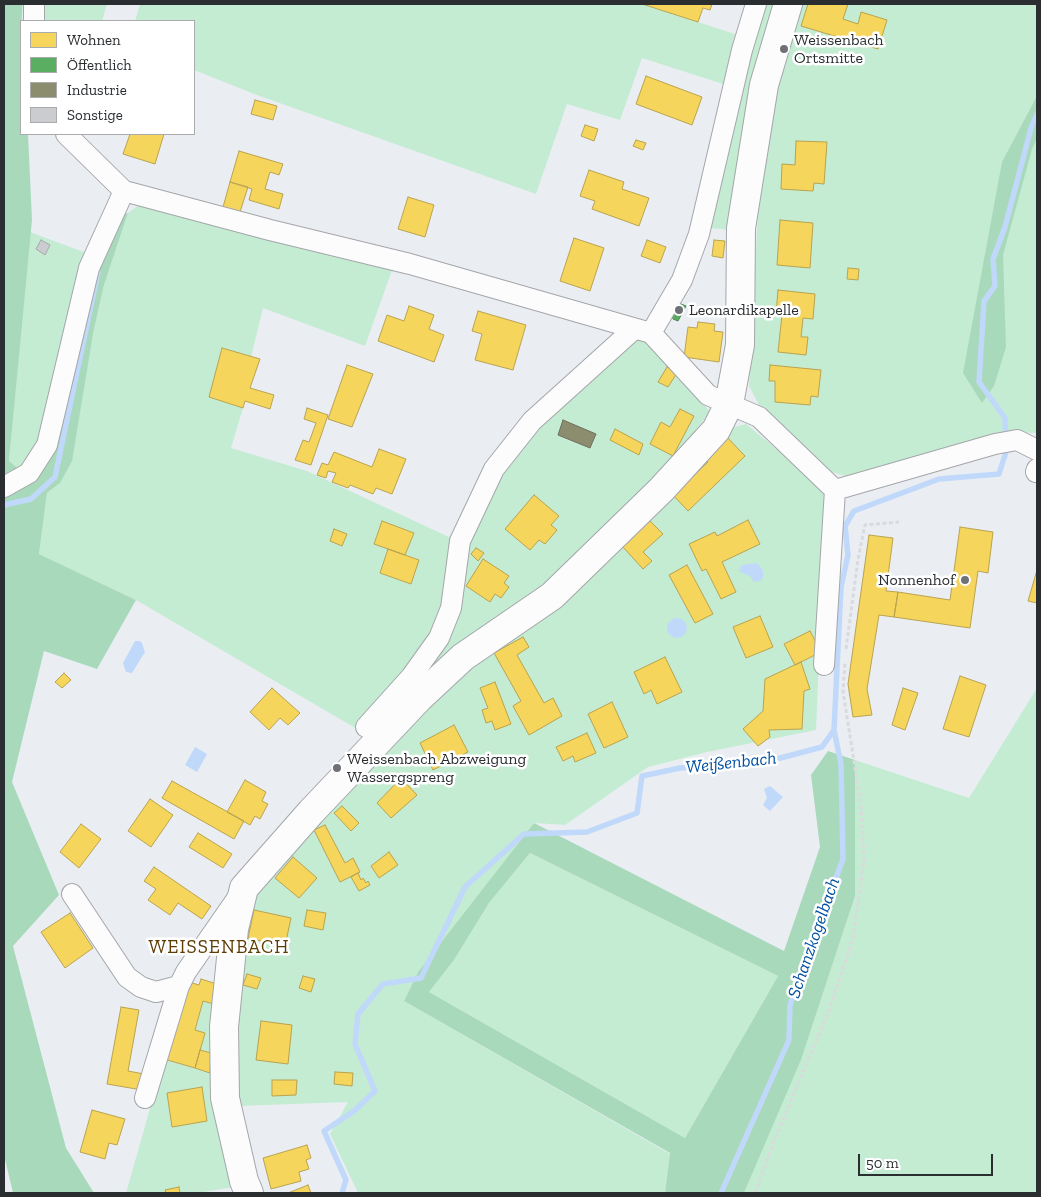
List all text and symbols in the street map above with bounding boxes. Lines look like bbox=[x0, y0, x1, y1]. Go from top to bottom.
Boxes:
legend bbox=[20, 20, 195, 135]
place label: Weissenbach Ortsmitte bbox=[794, 30, 884, 68]
text: Wohnen bbox=[67, 31, 121, 49]
marker: Weissenbach Ortsmitte bbox=[778, 43, 790, 55]
text: Öffentlich bbox=[67, 56, 132, 74]
text: Industrie bbox=[67, 81, 127, 99]
text: Sonstige bbox=[67, 106, 123, 124]
place label: Leonardikapelle bbox=[689, 300, 799, 320]
marker: Leonardikapelle bbox=[673, 304, 685, 316]
place label: Nonnenhof bbox=[878, 570, 955, 590]
marker: Nonnenhof bbox=[959, 574, 971, 586]
water label: Weißenbach bbox=[685, 747, 777, 779]
place label: Weissenbach Abzweigung Wassergspreng bbox=[347, 749, 526, 787]
marker: Weissenbach Abzweigung Wassergspreng bbox=[331, 762, 343, 774]
water label: Schanzkogelbach bbox=[783, 875, 845, 1001]
district label: WEISSENBACH bbox=[147, 937, 291, 959]
scale bar bbox=[861, 1144, 996, 1176]
text: 50 m bbox=[866, 1154, 899, 1172]

